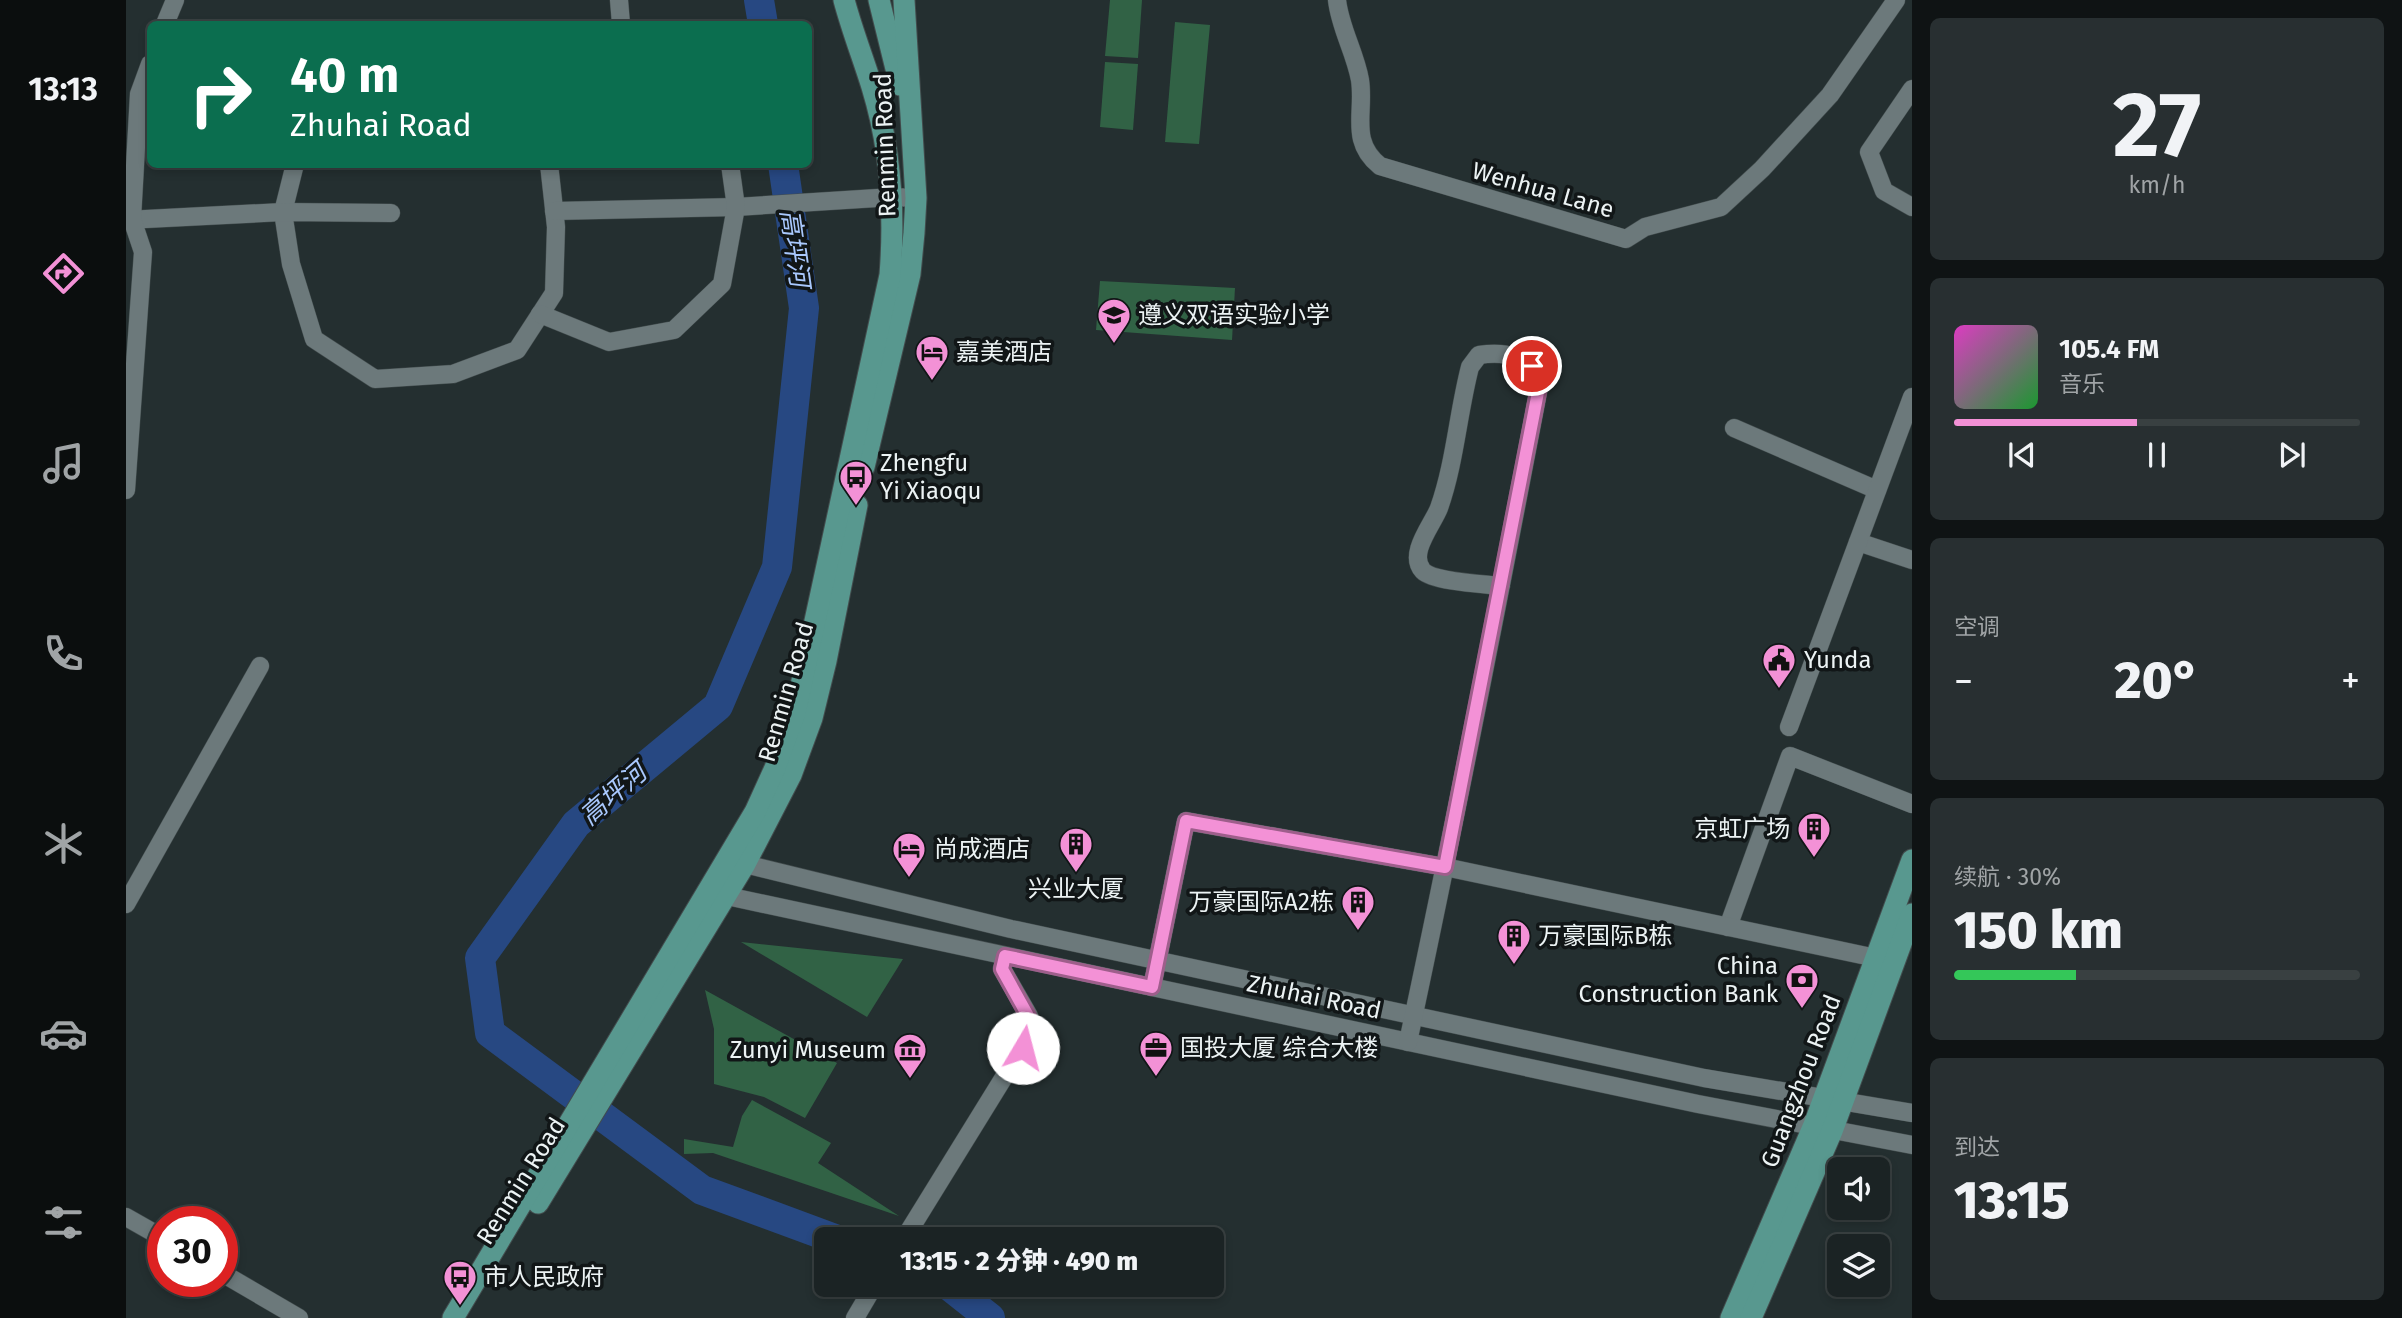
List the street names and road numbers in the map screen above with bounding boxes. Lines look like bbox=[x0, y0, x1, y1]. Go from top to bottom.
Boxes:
street label: Renmin Road bbox=[868, 72, 902, 218]
street label: Wenhua Lane bbox=[1469, 156, 1617, 224]
street label: Renmin Road bbox=[753, 619, 819, 765]
street label: Zhuhai Road bbox=[1244, 969, 1384, 1025]
street label: Guangzhou Road bbox=[1755, 991, 1847, 1171]
street label: Renmin Road bbox=[471, 1112, 571, 1250]

